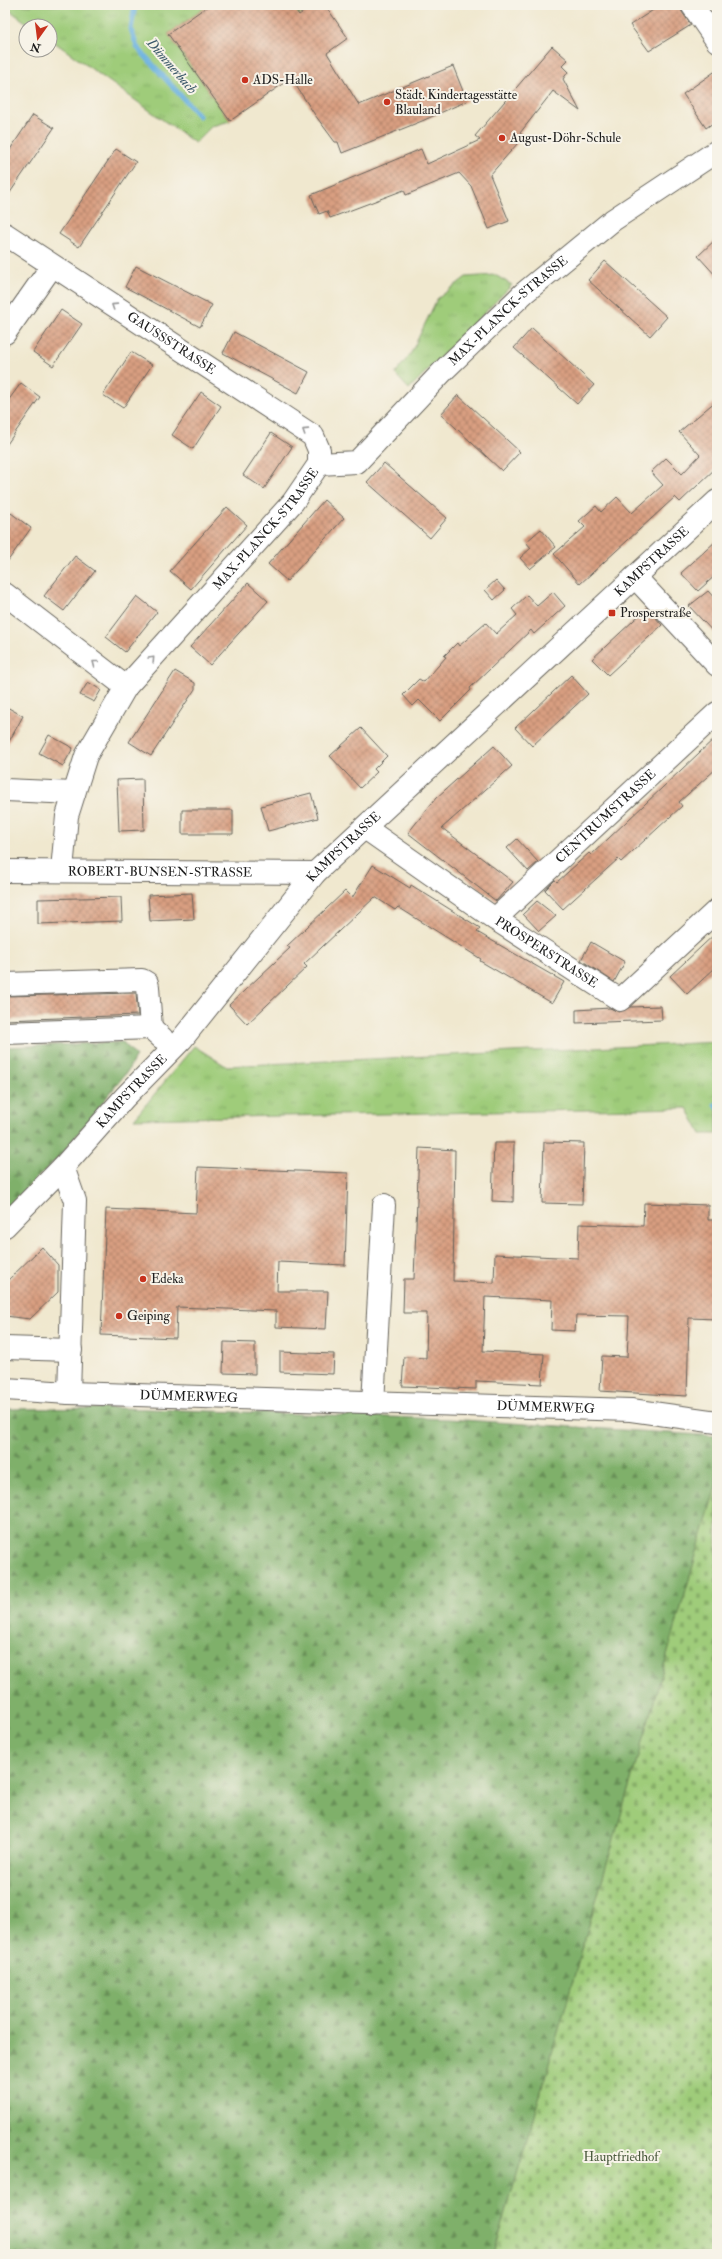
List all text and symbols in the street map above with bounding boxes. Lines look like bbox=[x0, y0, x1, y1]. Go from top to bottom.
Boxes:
north arrow bbox=[18, 18, 58, 58]
water label: Dümmerbach bbox=[143, 34, 201, 97]
text: N bbox=[28, 39, 43, 55]
place label: ADS-Halle bbox=[252, 72, 313, 88]
marker: ADS-Halle bbox=[240, 75, 250, 85]
place label: Städt. Kindertagesstätte Blauland bbox=[395, 87, 518, 118]
marker: Städt. Kindertagesstätte Blauland bbox=[382, 97, 392, 107]
place label: August-Döhr-Schule bbox=[509, 130, 621, 146]
marker: August-Döhr-Schule bbox=[497, 133, 507, 143]
street label: MAX-PLANCK-STRASSE bbox=[445, 252, 571, 369]
one-way arrow bbox=[111, 304, 118, 311]
street label: GAUSSSTRASSE bbox=[124, 308, 219, 378]
one-way arrow bbox=[302, 428, 309, 436]
street label: MAX-PLANCK-STRASSE bbox=[209, 465, 322, 594]
street label: KAMPSTRASSE bbox=[611, 523, 692, 600]
place label: Prosperstraße bbox=[620, 605, 692, 622]
marker: Prosperstraße bbox=[607, 608, 617, 618]
one-way arrow bbox=[147, 656, 155, 664]
one-way arrow bbox=[92, 661, 99, 668]
street label: CENTRUMSTRASSE bbox=[552, 766, 659, 867]
street label: KAMPSTRASSE bbox=[303, 808, 384, 885]
street label: ROBERT-BUNSEN-STRASSE bbox=[68, 863, 252, 881]
street label: PROSPERSTRASSE bbox=[492, 913, 601, 991]
street label: KAMPSTRASSE bbox=[93, 1051, 170, 1132]
place label: Edeka bbox=[151, 1271, 184, 1287]
marker: Edeka bbox=[138, 1274, 148, 1284]
place label: Geiping bbox=[127, 1308, 170, 1325]
marker: Geiping bbox=[114, 1311, 124, 1321]
street label: DÜMMERWEG bbox=[140, 1387, 238, 1406]
street label: DÜMMERWEG bbox=[496, 1398, 595, 1417]
park label: Hauptfriedhof bbox=[583, 2149, 660, 2166]

